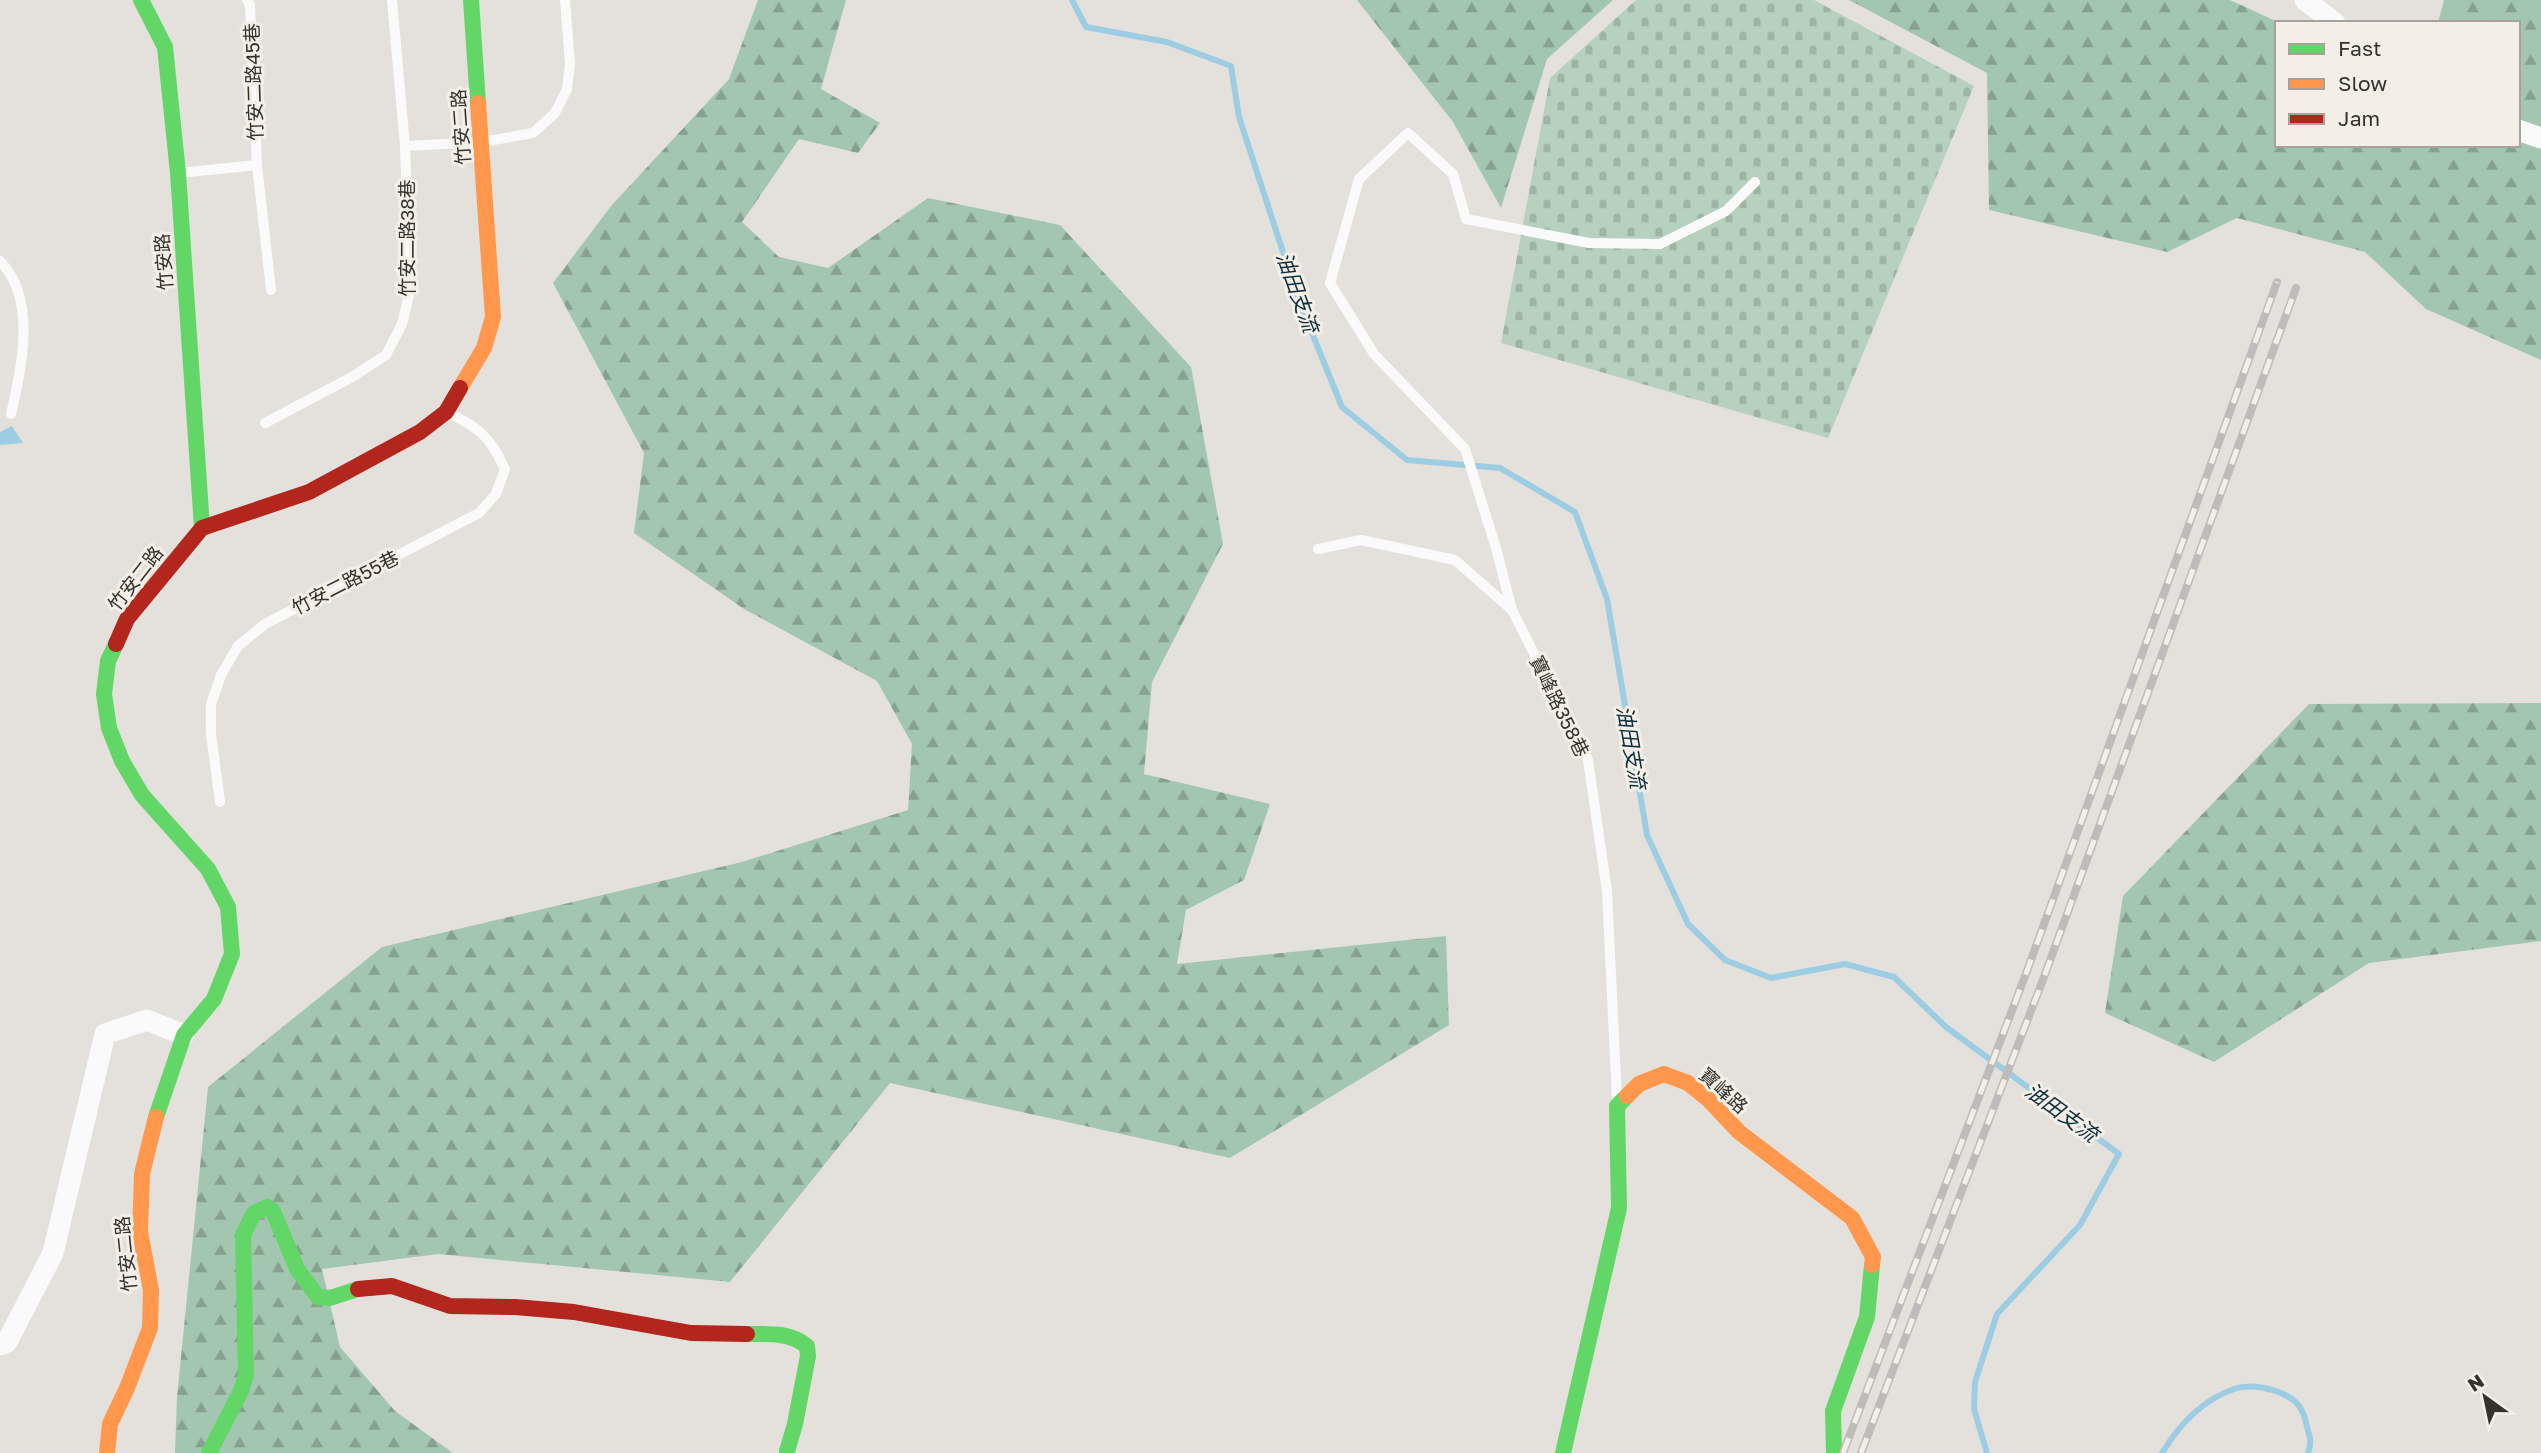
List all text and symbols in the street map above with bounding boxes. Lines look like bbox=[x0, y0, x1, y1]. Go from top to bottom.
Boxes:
legend bbox=[2275, 21, 2520, 147]
street label: 竹安二路45巷 bbox=[239, 23, 267, 141]
text: Fast bbox=[2338, 35, 2381, 61]
text: Slow bbox=[2338, 70, 2387, 96]
street label: 竹安二路 bbox=[446, 88, 474, 166]
text: Jam bbox=[2338, 105, 2380, 131]
street label: 竹安二路38巷 bbox=[395, 179, 418, 297]
street label: 竹安路 bbox=[150, 233, 176, 291]
water label: 油田支流 bbox=[1271, 248, 1326, 339]
street label: 竹安二路 bbox=[103, 541, 167, 615]
street label: 竹安二路55巷 bbox=[288, 545, 402, 619]
street label: 寶峰路358巷 bbox=[1526, 652, 1594, 760]
water label: 油田支流 bbox=[1612, 703, 1653, 794]
street label: 寶峰路 bbox=[1695, 1062, 1753, 1118]
water label: 油田支流 bbox=[2020, 1077, 2106, 1149]
street label: 竹安二路 bbox=[110, 1215, 140, 1293]
north arrow bbox=[2450, 1362, 2520, 1432]
text: N bbox=[2463, 1369, 2488, 1396]

